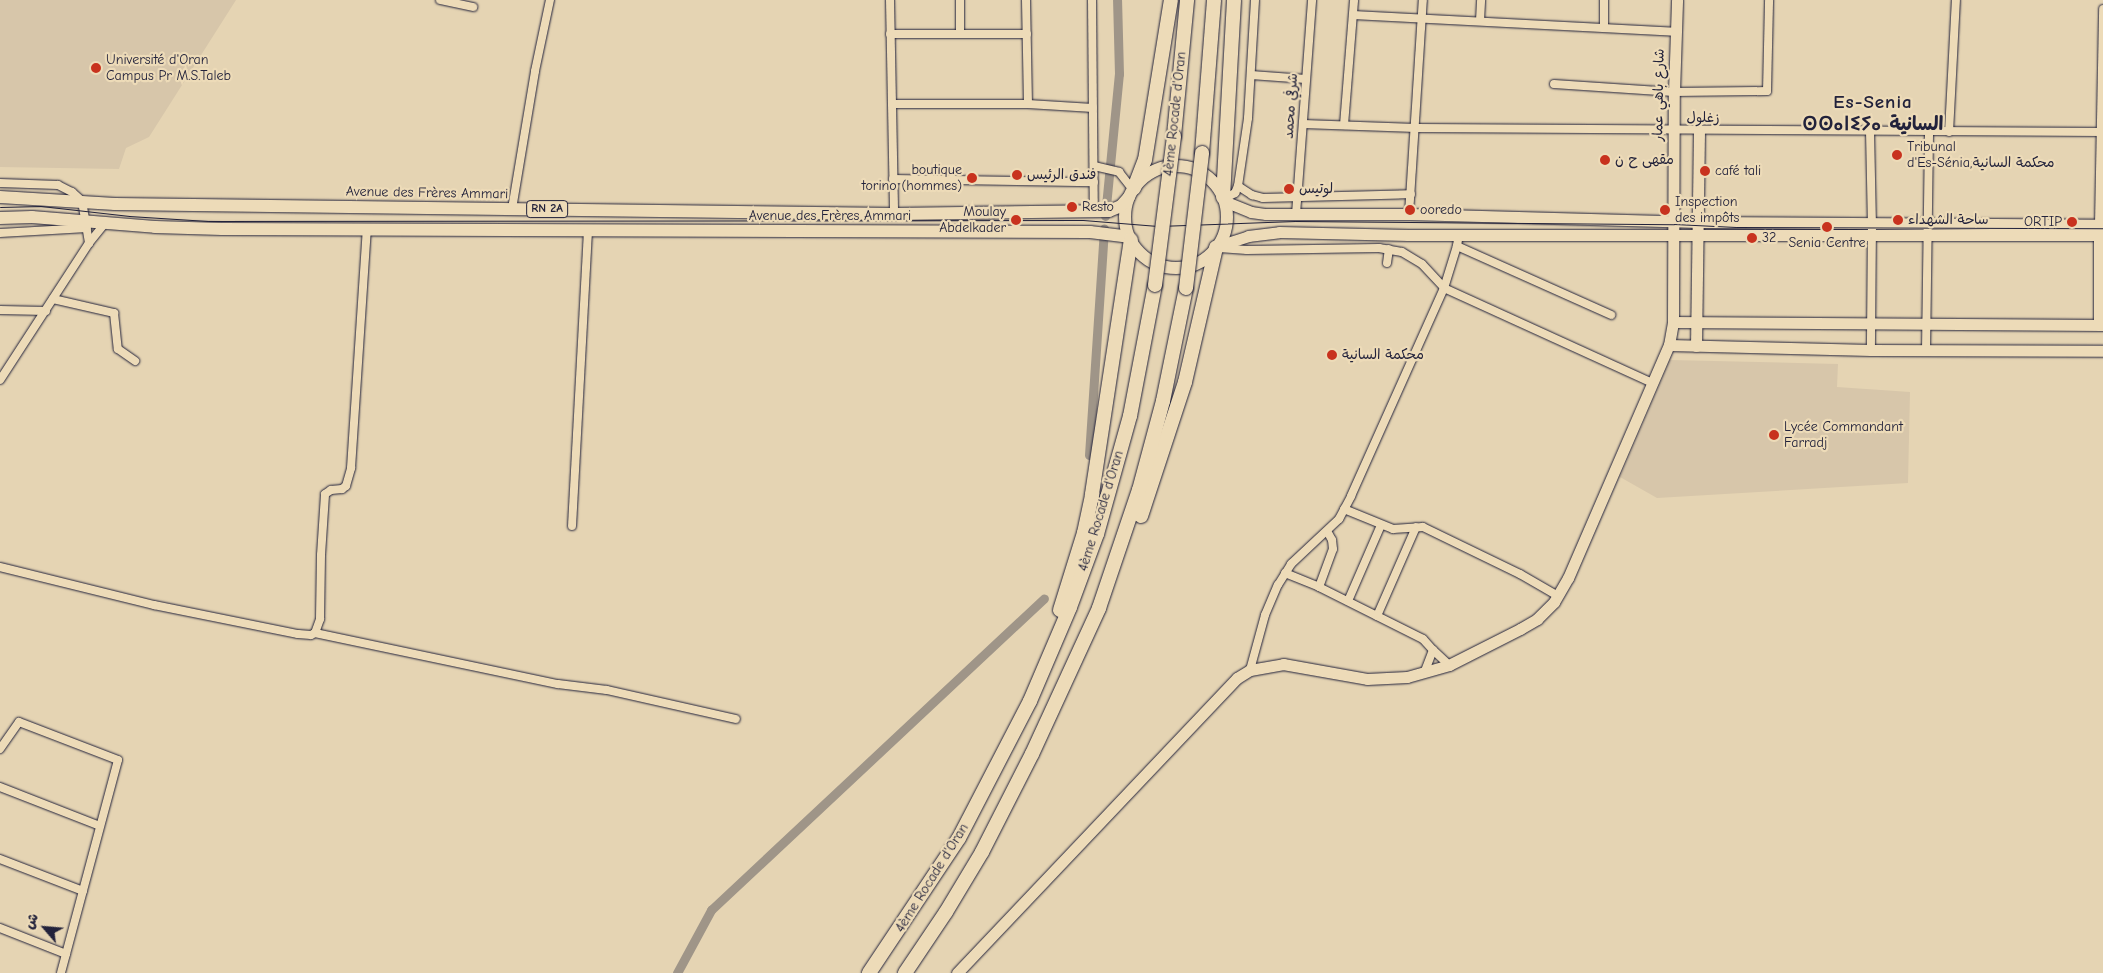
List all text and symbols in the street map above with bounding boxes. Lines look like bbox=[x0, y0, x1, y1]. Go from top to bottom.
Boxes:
street label: شارع باهي عمار bbox=[1650, 48, 1668, 142]
street label: 4ème Rocade d'Oran bbox=[1160, 51, 1190, 177]
place label: Université d'Oran Campus Pr M.S.Taleb bbox=[106, 52, 231, 84]
marker: Université d'Oran Campus Pr M.S.Taleb bbox=[90, 62, 102, 74]
street label: شرفي محمد bbox=[1280, 73, 1302, 139]
district label: Es-Senia ⵙⵙⴰⵏⵉⵢⴰ السانية bbox=[1807, 92, 1939, 136]
street label: زغلول bbox=[1687, 110, 1719, 126]
place label: Tribunal d'Es-Sénia;محكمة السانية bbox=[1907, 139, 2055, 172]
marker: Tribunal d'Es-Sénia;محكمة السانية bbox=[1891, 149, 1903, 161]
place label: مقهى ح ن bbox=[1615, 152, 1674, 168]
marker: مقهى ح ن bbox=[1599, 154, 1611, 166]
place label: boutique torino (hommes) bbox=[862, 162, 962, 194]
place label: café tali bbox=[1715, 163, 1761, 179]
marker: café tali bbox=[1699, 165, 1711, 177]
place label: فندق الرئيس bbox=[1027, 167, 1096, 183]
marker: فندق الرئيس bbox=[1011, 169, 1023, 181]
marker: boutique torino (hommes) bbox=[966, 172, 978, 184]
place label: لوتيس bbox=[1299, 181, 1333, 197]
street label: Avenue des Frères Ammari bbox=[346, 183, 508, 203]
marker: لوتيس bbox=[1283, 183, 1295, 195]
place label: Inspection des impôts bbox=[1675, 194, 1739, 226]
place label: Resto bbox=[1082, 199, 1114, 215]
road number: RN 2A bbox=[526, 200, 568, 218]
marker: Resto bbox=[1066, 201, 1078, 213]
place label: ooredo bbox=[1420, 202, 1462, 218]
place label: Moulay Abdelkader bbox=[939, 204, 1006, 236]
marker: ooredo bbox=[1404, 204, 1416, 216]
marker: Inspection des impôts bbox=[1659, 204, 1671, 216]
street label: Avenue des Frères Ammari bbox=[749, 208, 911, 224]
place label: ساحة الشهداء bbox=[1908, 212, 1989, 228]
marker: Moulay Abdelkader bbox=[1010, 214, 1022, 226]
marker: ساحة الشهداء bbox=[1892, 214, 1904, 226]
place label: ORTIP bbox=[2024, 214, 2062, 230]
marker: ORTIP bbox=[2066, 216, 2078, 228]
marker: Senia Centre bbox=[1821, 221, 1833, 233]
place label: 32 bbox=[1762, 230, 1776, 246]
marker: 32 bbox=[1746, 232, 1758, 244]
place label: Senia Centre bbox=[1788, 235, 1866, 251]
place label: محكمة السانية bbox=[1342, 347, 1424, 363]
marker: محكمة السانية bbox=[1326, 349, 1338, 361]
place label: Lycée Commandant Farradj bbox=[1784, 419, 1903, 452]
marker: Lycée Commandant Farradj bbox=[1768, 429, 1780, 441]
street label: 4ème Rocade d'Oran bbox=[1075, 449, 1127, 573]
street label: 4ème Rocade d'Oran bbox=[892, 820, 972, 936]
north arrow bbox=[20, 903, 70, 953]
text: ش bbox=[20, 910, 42, 932]

